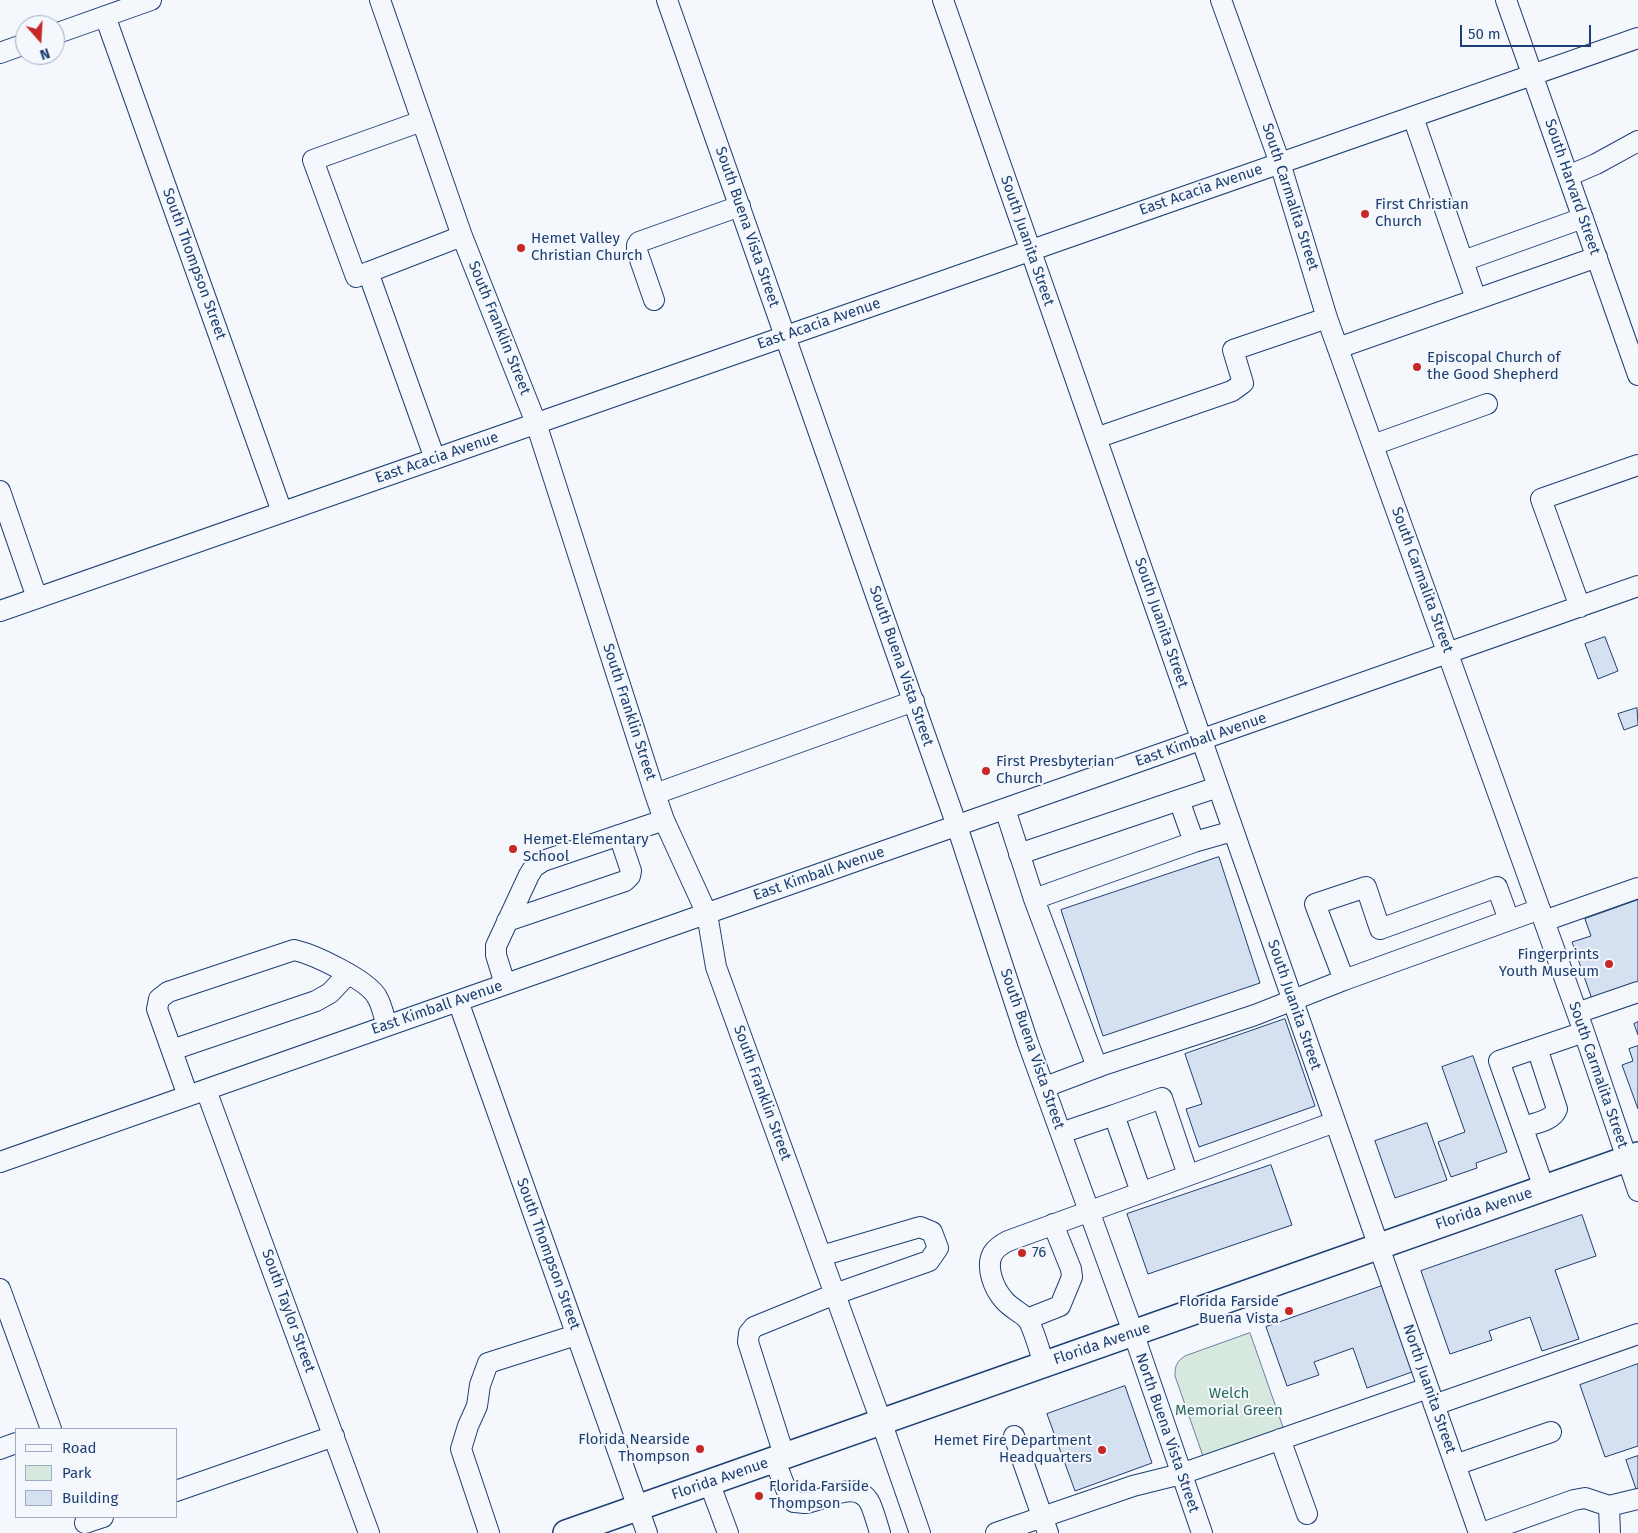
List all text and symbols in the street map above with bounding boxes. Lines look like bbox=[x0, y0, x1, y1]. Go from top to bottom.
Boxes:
north arrow bbox=[15, 15, 65, 65]
scale bar bbox=[1463, 15, 1594, 47]
text: 50 m bbox=[1468, 25, 1501, 43]
text: N bbox=[38, 44, 52, 63]
street label: South Harvard Street bbox=[1540, 117, 1604, 257]
street label: South Carmalita Street bbox=[1258, 121, 1322, 273]
street label: South Buena Vista Street bbox=[711, 144, 783, 310]
street label: East Acacia Avenue bbox=[1137, 160, 1265, 220]
street label: South Juanita Street bbox=[996, 174, 1058, 308]
street label: South Thompson Street bbox=[158, 186, 230, 342]
place label: First Christian Church bbox=[1375, 196, 1469, 231]
marker: First Christian Church bbox=[1359, 208, 1371, 220]
place label: Hemet Valley Christian Church bbox=[531, 230, 643, 265]
marker: Hemet Valley Christian Church bbox=[515, 242, 527, 254]
street label: South Franklin Street bbox=[464, 258, 534, 398]
street label: East Acacia Avenue bbox=[755, 294, 883, 354]
place label: Episcopal Church of the Good Shepherd bbox=[1427, 349, 1561, 384]
marker: Episcopal Church of the Good Shepherd bbox=[1411, 361, 1423, 373]
street label: East Acacia Avenue bbox=[373, 428, 501, 488]
street label: South Carmalita Street bbox=[1387, 505, 1457, 655]
street label: South Juanita Street bbox=[1130, 556, 1192, 690]
street label: South Buena Vista Street bbox=[865, 583, 937, 749]
street label: South Franklin Street bbox=[598, 641, 660, 783]
street label: East Kimball Avenue bbox=[1133, 709, 1269, 771]
place label: First Presbyterian Church bbox=[996, 753, 1115, 788]
marker: First Presbyterian Church bbox=[980, 765, 992, 777]
place label: Hemet Elementary School bbox=[523, 831, 649, 866]
marker: Hemet Elementary School bbox=[507, 843, 519, 855]
street label: East Kimball Avenue bbox=[751, 843, 887, 905]
street label: South Juanita Street bbox=[1263, 938, 1325, 1072]
place label: Fingerprints Youth Museum bbox=[1499, 946, 1599, 981]
marker: Fingerprints Youth Museum bbox=[1603, 958, 1615, 970]
street label: South Buena Vista Street bbox=[996, 966, 1068, 1132]
street label: East Kimball Avenue bbox=[369, 977, 505, 1039]
street label: South Carmalita Street bbox=[1564, 999, 1632, 1151]
street label: South Franklin Street bbox=[729, 1023, 795, 1163]
street label: South Thompson Street bbox=[512, 1176, 584, 1332]
street label: Florida Avenue bbox=[1433, 1184, 1535, 1234]
place label: 76 bbox=[1032, 1244, 1046, 1262]
street label: South Taylor Street bbox=[257, 1247, 319, 1375]
marker: 76 bbox=[1016, 1247, 1028, 1259]
place label: Florida Farside Buena Vista bbox=[1179, 1293, 1279, 1328]
marker: Florida Farside Buena Vista bbox=[1283, 1305, 1295, 1317]
street label: Florida Avenue bbox=[1051, 1319, 1153, 1369]
street label: North Juanita Street bbox=[1398, 1322, 1460, 1456]
street label: North Buena Vista Street bbox=[1131, 1351, 1203, 1515]
park label: Welch Memorial Green bbox=[1175, 1385, 1283, 1420]
legend bbox=[15, 1428, 178, 1518]
place label: Florida Nearside Thompson bbox=[578, 1431, 690, 1466]
place label: Hemet Fire Department Headquarters bbox=[933, 1432, 1092, 1467]
text: Road bbox=[62, 1439, 97, 1457]
marker: Florida Nearside Thompson bbox=[694, 1443, 706, 1455]
marker: Hemet Fire Department Headquarters bbox=[1096, 1444, 1108, 1456]
street label: Florida Avenue bbox=[669, 1454, 771, 1504]
text: Park bbox=[62, 1464, 92, 1482]
place label: Florida Farside Thompson bbox=[769, 1478, 869, 1513]
text: Building bbox=[62, 1489, 118, 1507]
marker: Florida Farside Thompson bbox=[753, 1490, 765, 1502]

